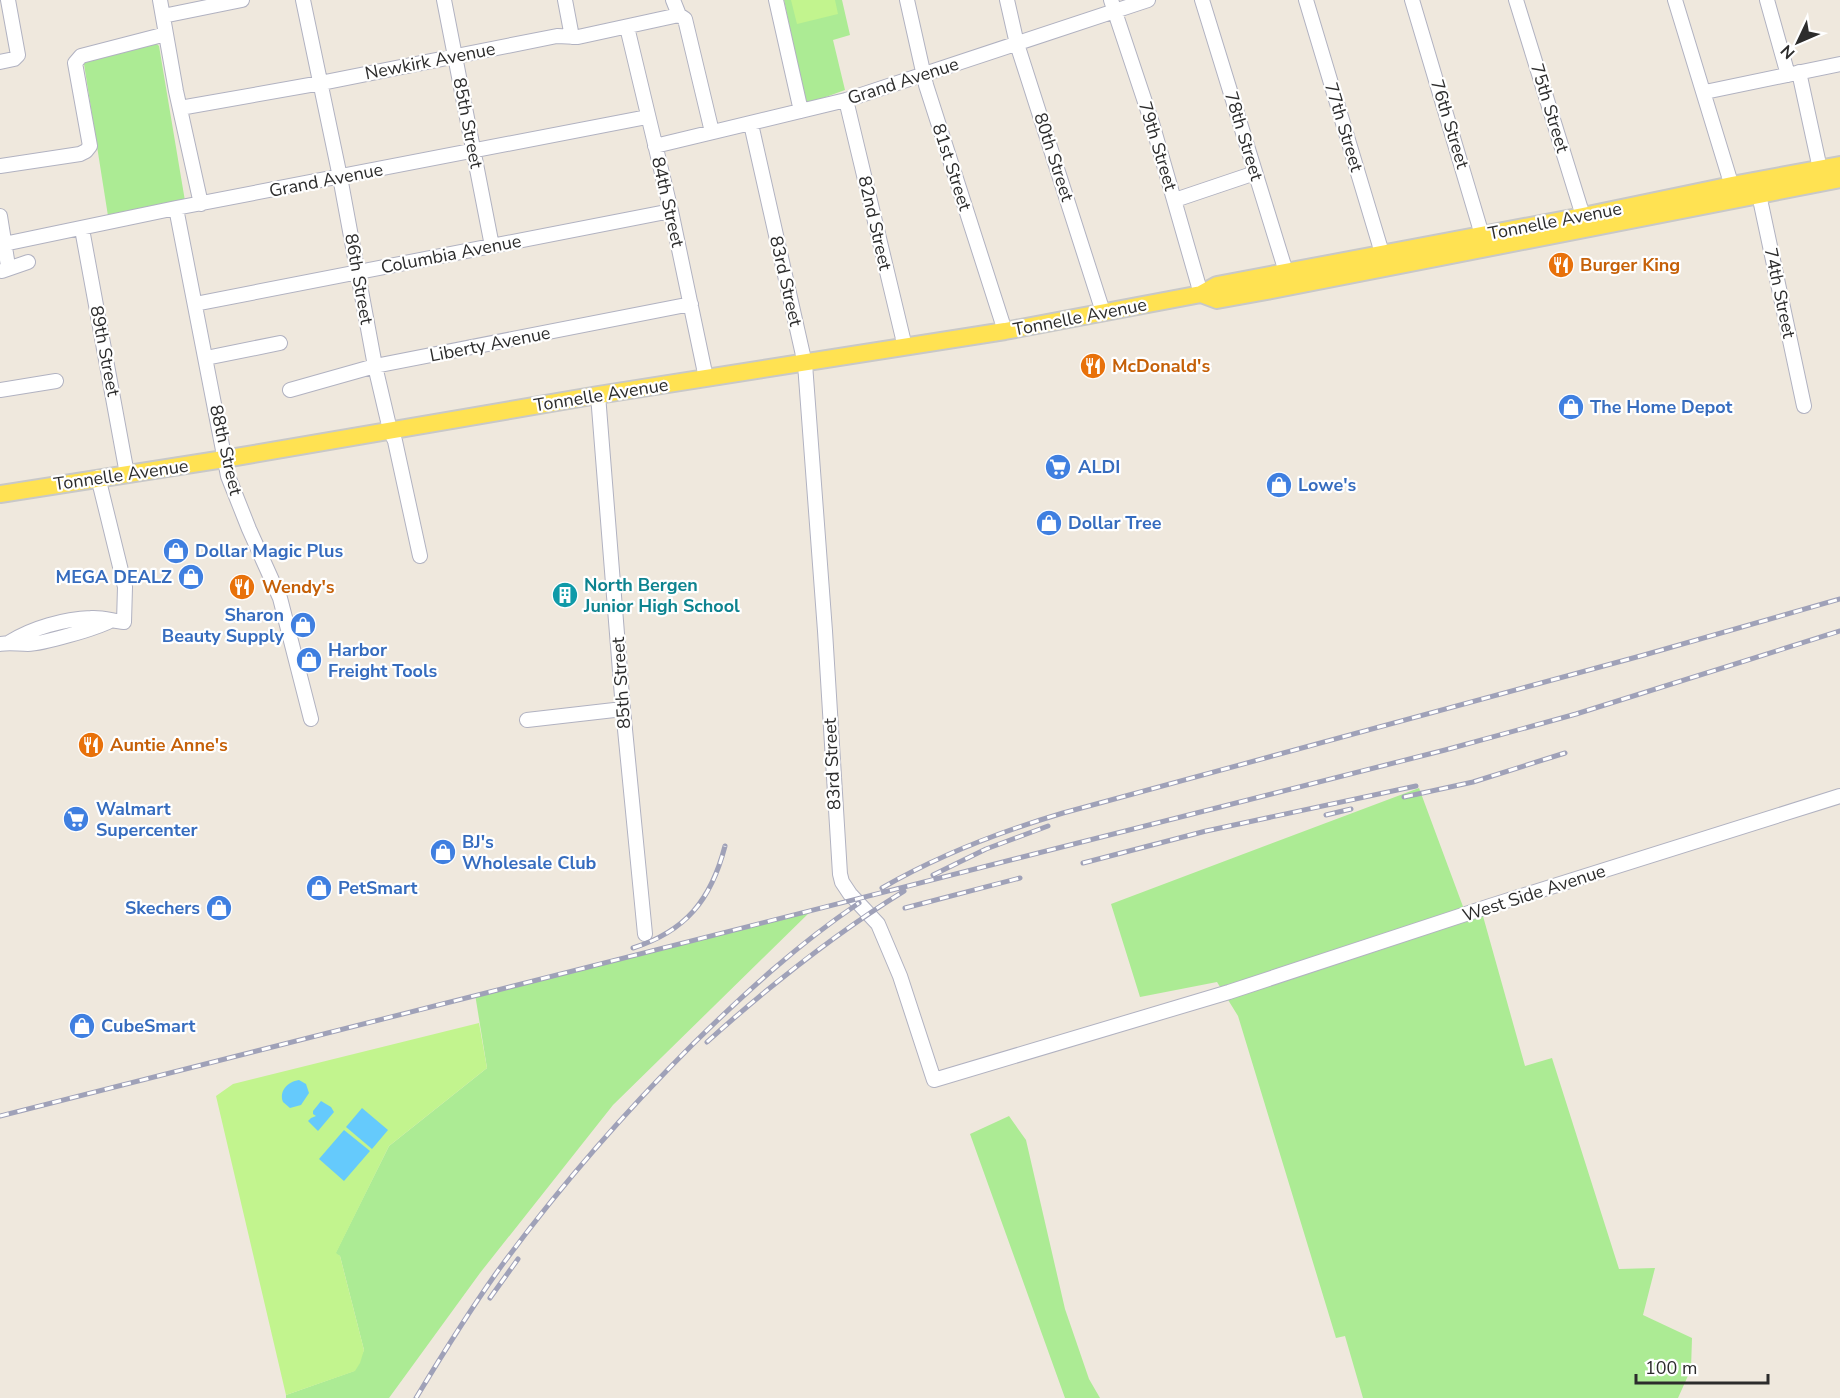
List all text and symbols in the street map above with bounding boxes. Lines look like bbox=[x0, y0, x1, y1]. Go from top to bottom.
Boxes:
north arrow bbox=[1768, 12, 1828, 72]
street label: Newkirk Avenue bbox=[363, 37, 497, 85]
text: N bbox=[1776, 40, 1800, 64]
street label: Grand Avenue bbox=[844, 52, 962, 110]
street label: 75th Street bbox=[1525, 61, 1575, 156]
street label: 85th Street bbox=[447, 76, 489, 171]
street label: 76th Street bbox=[1425, 77, 1475, 172]
street label: 77th Street bbox=[1319, 80, 1369, 175]
street label: 78th Street bbox=[1219, 89, 1269, 184]
street label: 79th Street bbox=[1133, 99, 1183, 194]
street label: 80th Street bbox=[1028, 110, 1080, 205]
street label: 81st Street bbox=[927, 120, 978, 214]
street label: 84th Street bbox=[646, 155, 690, 250]
street label: Grand Avenue bbox=[267, 157, 385, 203]
street label: 82nd Street bbox=[853, 174, 898, 273]
street label: Tonnelle Avenue bbox=[1486, 196, 1624, 246]
street label: Columbia Avenue bbox=[379, 229, 523, 279]
street label: 86th Street bbox=[339, 232, 379, 327]
street label: 83rd Street bbox=[764, 233, 808, 329]
street label: 74th Street bbox=[1759, 246, 1801, 341]
restaurant icon: Burger King bbox=[1546, 250, 1576, 280]
place label: Burger King bbox=[1580, 253, 1680, 277]
street label: Tonnelle Avenue bbox=[1011, 292, 1149, 342]
street label: 89th Street bbox=[84, 304, 126, 399]
street label: Liberty Avenue bbox=[428, 321, 552, 367]
restaurant icon: McDonald's bbox=[1078, 351, 1108, 381]
place label: McDonald's bbox=[1112, 354, 1210, 378]
street label: Tonnelle Avenue bbox=[532, 373, 670, 417]
shop icon: The Home Depot bbox=[1556, 392, 1586, 422]
place label: The Home Depot bbox=[1590, 395, 1733, 419]
street label: 88th Street bbox=[204, 403, 248, 498]
supermarket icon: ALDI bbox=[1043, 452, 1073, 482]
street label: Tonnelle Avenue bbox=[52, 454, 190, 496]
place label: ALDI bbox=[1078, 455, 1120, 479]
shop icon: Lowe's bbox=[1264, 470, 1294, 500]
place label: Lowe's bbox=[1298, 473, 1356, 497]
shop icon: Dollar Tree bbox=[1034, 508, 1064, 538]
place label: Dollar Tree bbox=[1068, 511, 1162, 535]
shop icon: Dollar Magic Plus bbox=[161, 536, 191, 566]
place label: Dollar Magic Plus bbox=[195, 539, 344, 563]
shop icon: MEGA DEALZ bbox=[176, 562, 206, 592]
place label: MEGA DEALZ bbox=[56, 565, 172, 589]
restaurant icon: Wendy's bbox=[227, 572, 257, 602]
place label: North Bergen Junior High School bbox=[583, 573, 740, 618]
place label: Wendy's bbox=[262, 575, 335, 599]
building icon: North Bergen Junior High School bbox=[550, 580, 580, 610]
place label: Sharon Beauty Supply bbox=[162, 603, 285, 648]
shop icon: Sharon Beauty Supply bbox=[288, 610, 318, 640]
street label: 85th Street bbox=[606, 636, 636, 730]
place label: Harbor Freight Tools bbox=[328, 638, 438, 683]
shop icon: Harbor Freight Tools bbox=[294, 645, 324, 675]
street label: 83rd Street bbox=[818, 717, 846, 811]
restaurant icon: Auntie Anne's bbox=[76, 730, 106, 760]
place label: Auntie Anne's bbox=[110, 733, 228, 757]
place label: Walmart Supercenter bbox=[96, 797, 197, 842]
supermarket icon: Walmart Supercenter bbox=[61, 804, 91, 834]
place label: BJ's Wholesale Club bbox=[462, 830, 597, 875]
shop icon: BJ's Wholesale Club bbox=[428, 837, 458, 867]
street label: West Side Avenue bbox=[1459, 859, 1609, 927]
shop icon: PetSmart bbox=[304, 873, 334, 903]
place label: PetSmart bbox=[338, 876, 417, 900]
shop icon: Skechers bbox=[204, 893, 234, 923]
place label: Skechers bbox=[125, 896, 200, 920]
shop icon: CubeSmart bbox=[67, 1011, 97, 1041]
place label: CubeSmart bbox=[101, 1014, 196, 1038]
scale bar bbox=[1636, 1347, 1768, 1385]
text: 100 m bbox=[1645, 1356, 1697, 1380]

